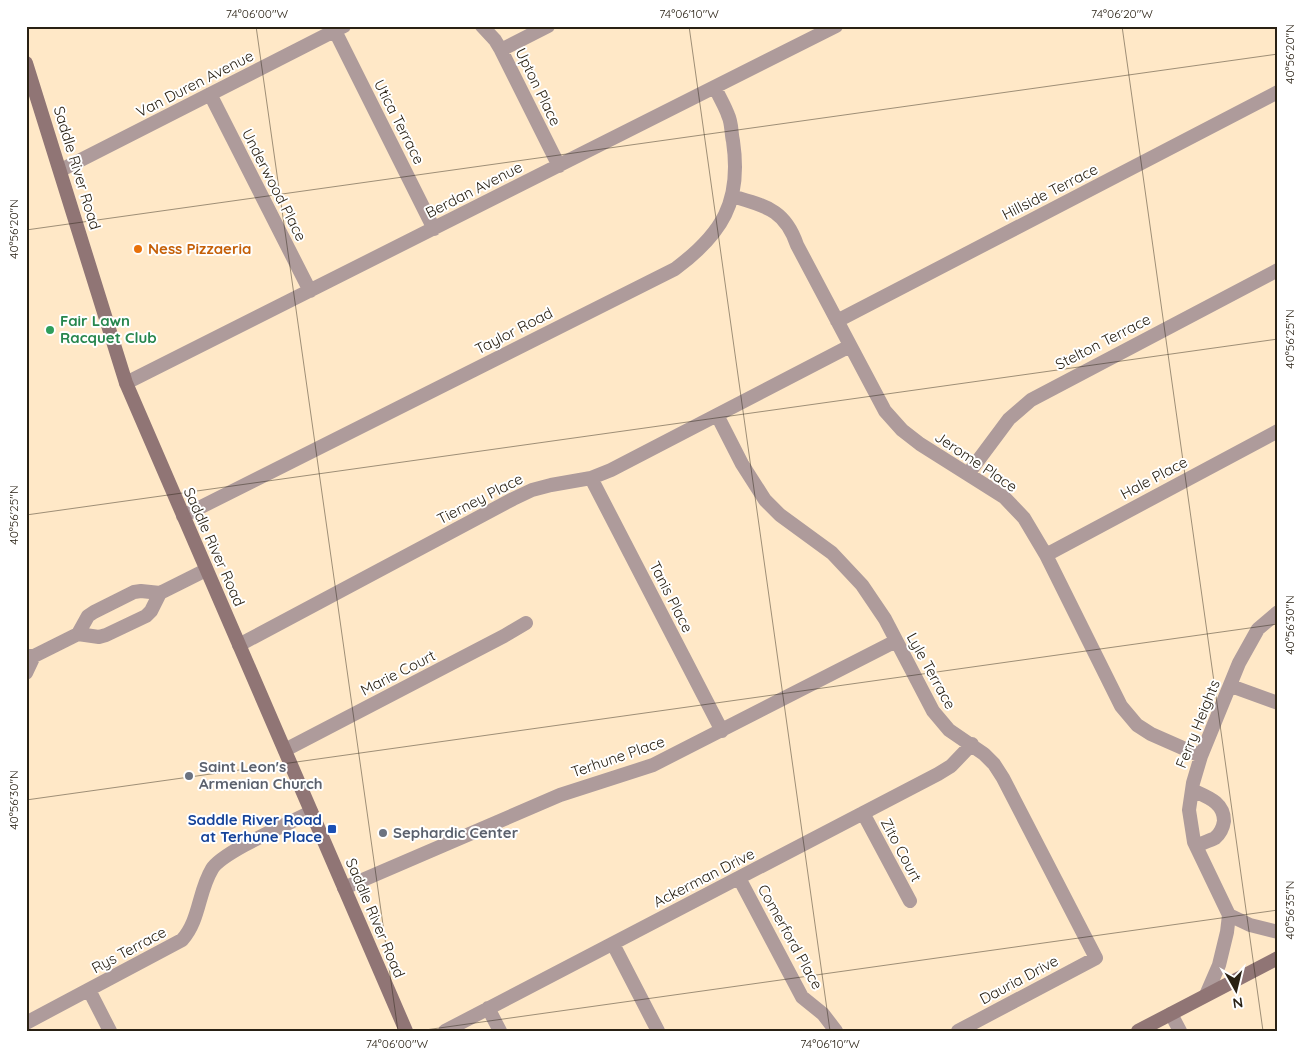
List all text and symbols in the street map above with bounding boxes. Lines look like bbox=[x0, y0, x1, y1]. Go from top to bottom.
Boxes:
text: 74°06'00"W bbox=[226, 6, 289, 21]
text: 74°06'10"W bbox=[659, 6, 719, 21]
text: 74°06'20"W bbox=[1091, 6, 1153, 21]
text: 40°56'20"N bbox=[1282, 24, 1297, 84]
street label: Upton Place bbox=[511, 45, 565, 129]
street label: Van Duren Avenue bbox=[133, 46, 257, 121]
street label: Utica Terrace bbox=[370, 76, 429, 167]
street label: Saddle River Road bbox=[50, 104, 105, 232]
street label: Underwood Place bbox=[238, 125, 311, 244]
street label: Berdan Avenue bbox=[422, 157, 525, 222]
street label: Hillside Terrace bbox=[999, 159, 1101, 224]
text: 40°56'20"N bbox=[6, 199, 21, 259]
place label: Ness Pizzaeria bbox=[148, 239, 251, 258]
marker: Ness Pizzaeria bbox=[132, 243, 144, 255]
street label: Taylor Road bbox=[472, 303, 556, 358]
street label: Stelton Terrace bbox=[1052, 309, 1154, 374]
text: 40°56'25"N bbox=[1282, 309, 1297, 369]
place label: Fair Lawn Racquet Club bbox=[60, 311, 157, 347]
marker: Fair Lawn Racquet Club bbox=[44, 324, 56, 336]
street label: Jerome Place bbox=[931, 427, 1021, 496]
street label: Hale Place bbox=[1117, 452, 1191, 503]
street label: Tierney Place bbox=[434, 469, 526, 528]
street label: Saddle River Road bbox=[180, 484, 249, 609]
text: 40°56'25"N bbox=[6, 485, 21, 545]
street label: Tanis Place bbox=[645, 558, 697, 636]
text: 40°56'30"N bbox=[1282, 595, 1297, 655]
street label: Lyle Terrace bbox=[903, 629, 960, 712]
street label: Marie Court bbox=[357, 646, 438, 699]
street label: Ferry Heights bbox=[1171, 677, 1224, 771]
street label: Terhune Place bbox=[569, 732, 667, 781]
place label: Saint Leon's Armenian Church bbox=[199, 757, 323, 793]
text: 40°56'30"N bbox=[6, 770, 21, 830]
marker: Saint Leon's Armenian Church bbox=[183, 770, 195, 782]
place label: Saddle River Road at Terhune Place bbox=[188, 810, 322, 846]
street label: Zito Court bbox=[877, 815, 926, 885]
marker: Saddle River Road at Terhune Place bbox=[326, 823, 338, 835]
place label: Sephardic Center bbox=[393, 823, 519, 842]
marker: Sephardic Center bbox=[377, 827, 389, 839]
street label: Ackerman Drive bbox=[650, 844, 758, 911]
street label: Saddle River Road bbox=[342, 855, 409, 981]
street label: Comerford Place bbox=[754, 881, 827, 993]
text: 40°56'35"N bbox=[1282, 881, 1297, 939]
street label: Rys Terrace bbox=[88, 922, 169, 977]
street label: Dauria Drive bbox=[976, 951, 1061, 1008]
north arrow bbox=[1212, 964, 1262, 1014]
text: N bbox=[1231, 993, 1244, 1013]
text: 74°06'00"W bbox=[366, 1036, 429, 1051]
text: 74°06'10"W bbox=[800, 1036, 860, 1051]

